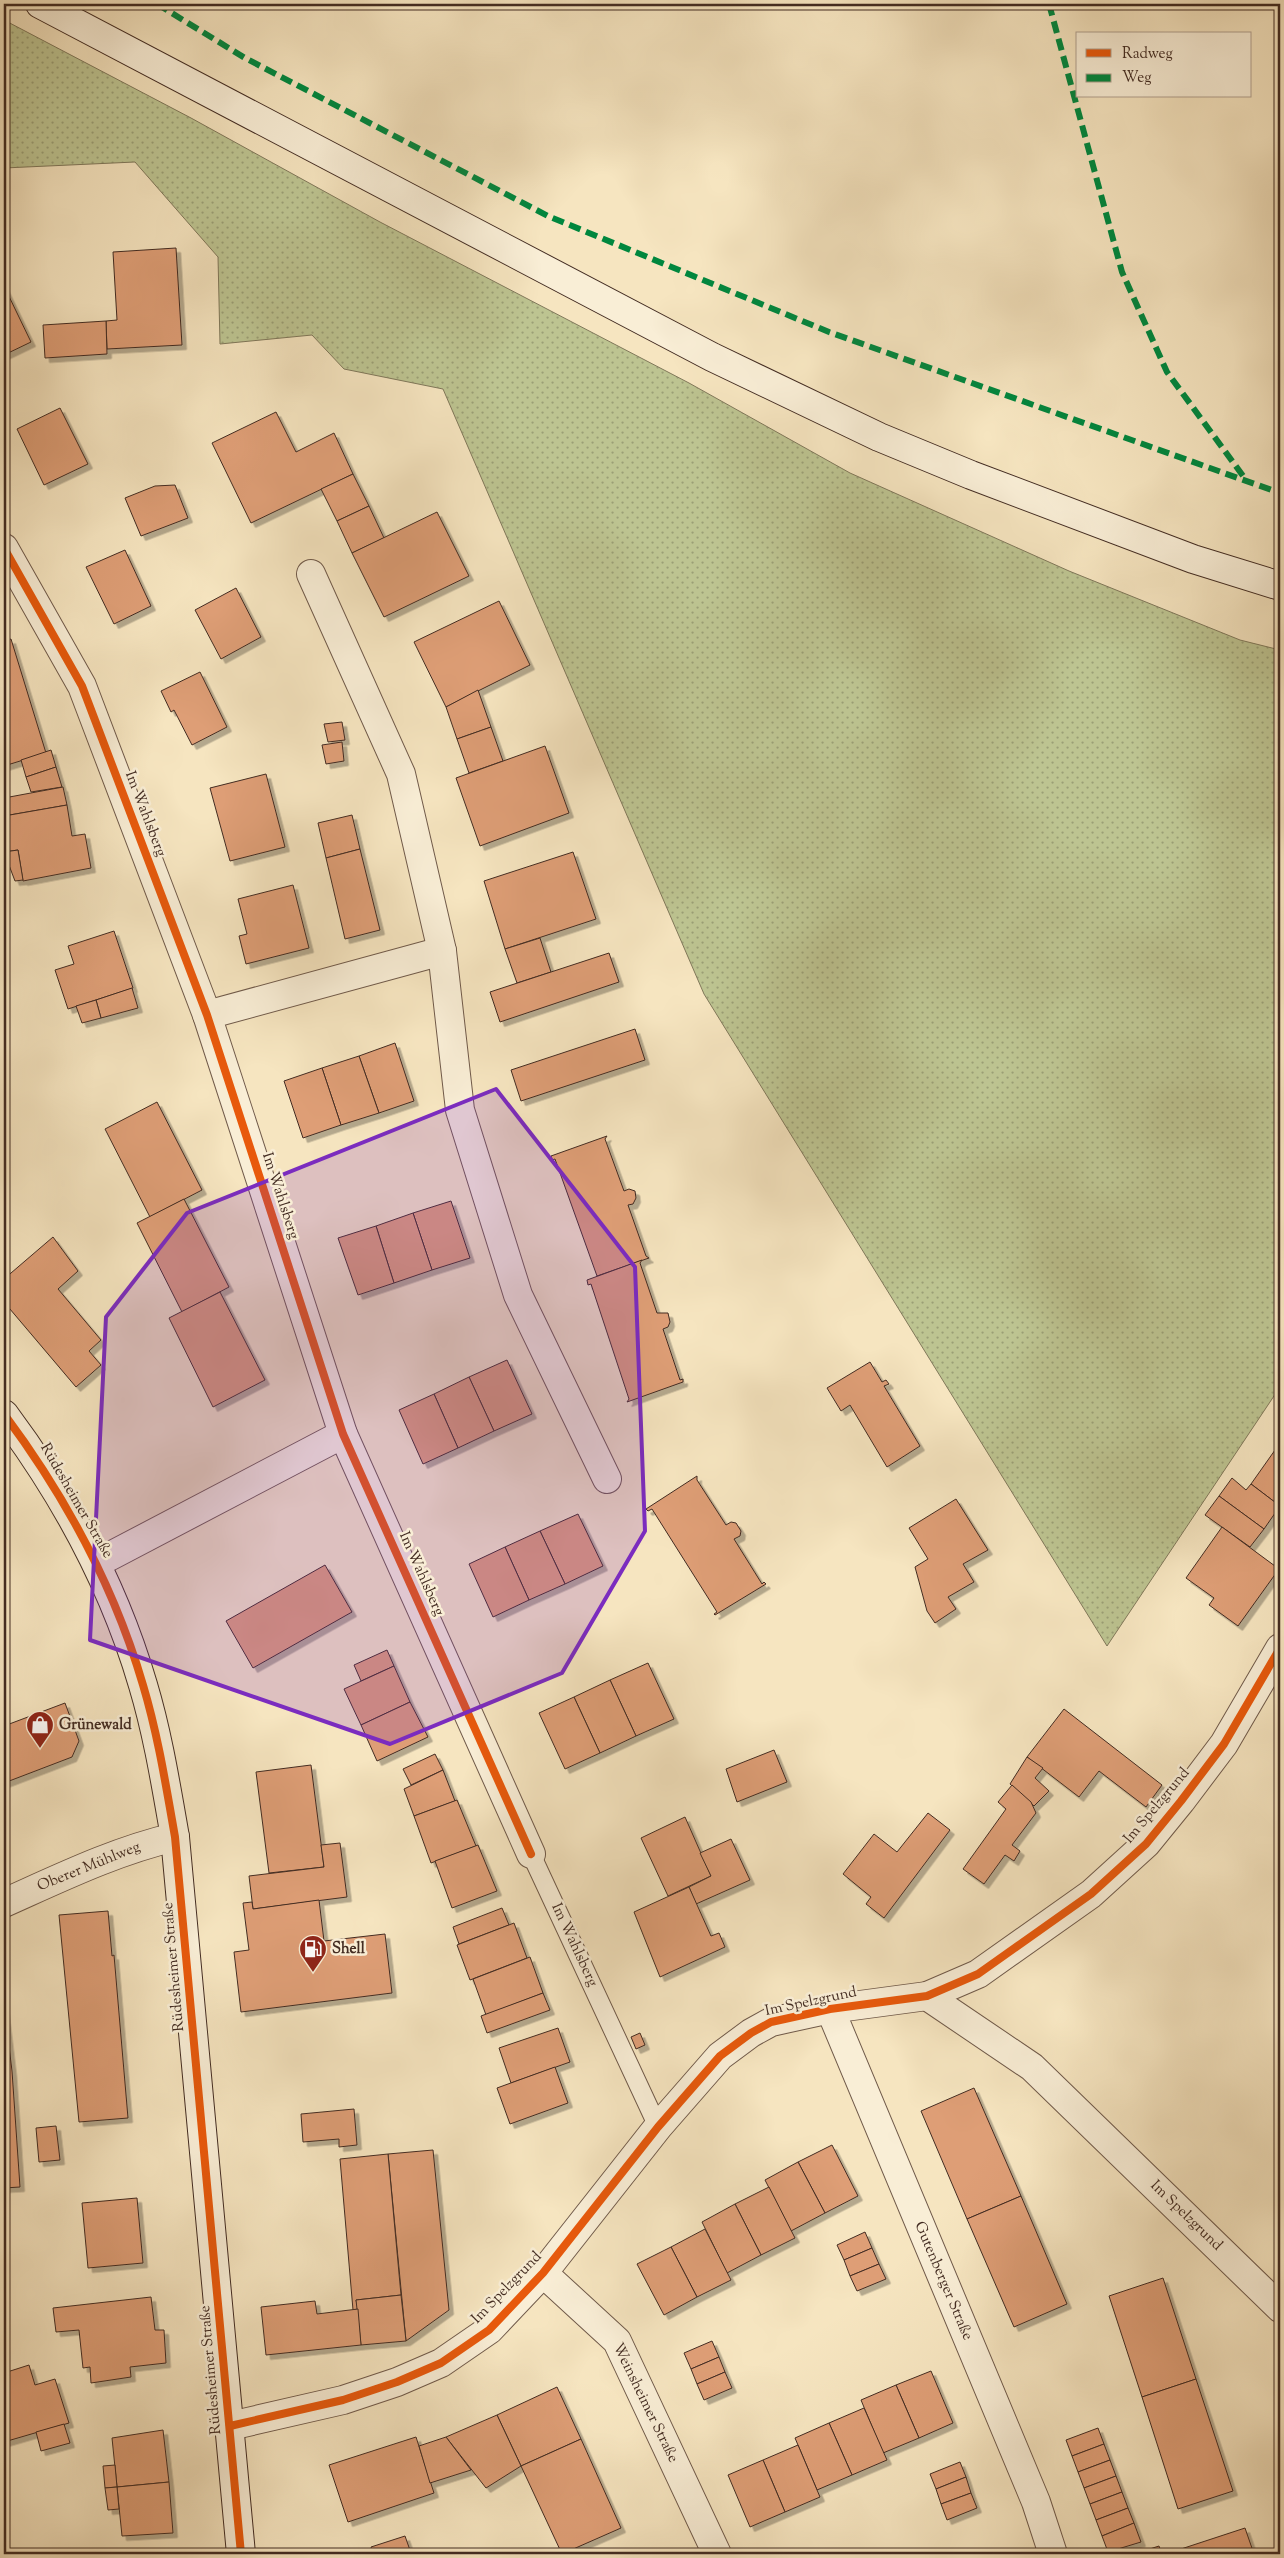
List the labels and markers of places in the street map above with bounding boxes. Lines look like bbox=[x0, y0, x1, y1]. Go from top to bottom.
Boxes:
shop icon: Grünewald bbox=[25, 1710, 55, 1749]
place label: Grünewald bbox=[59, 1715, 132, 1736]
fuel station icon: Shell bbox=[298, 1934, 328, 1973]
place label: Shell bbox=[332, 1939, 366, 1960]

